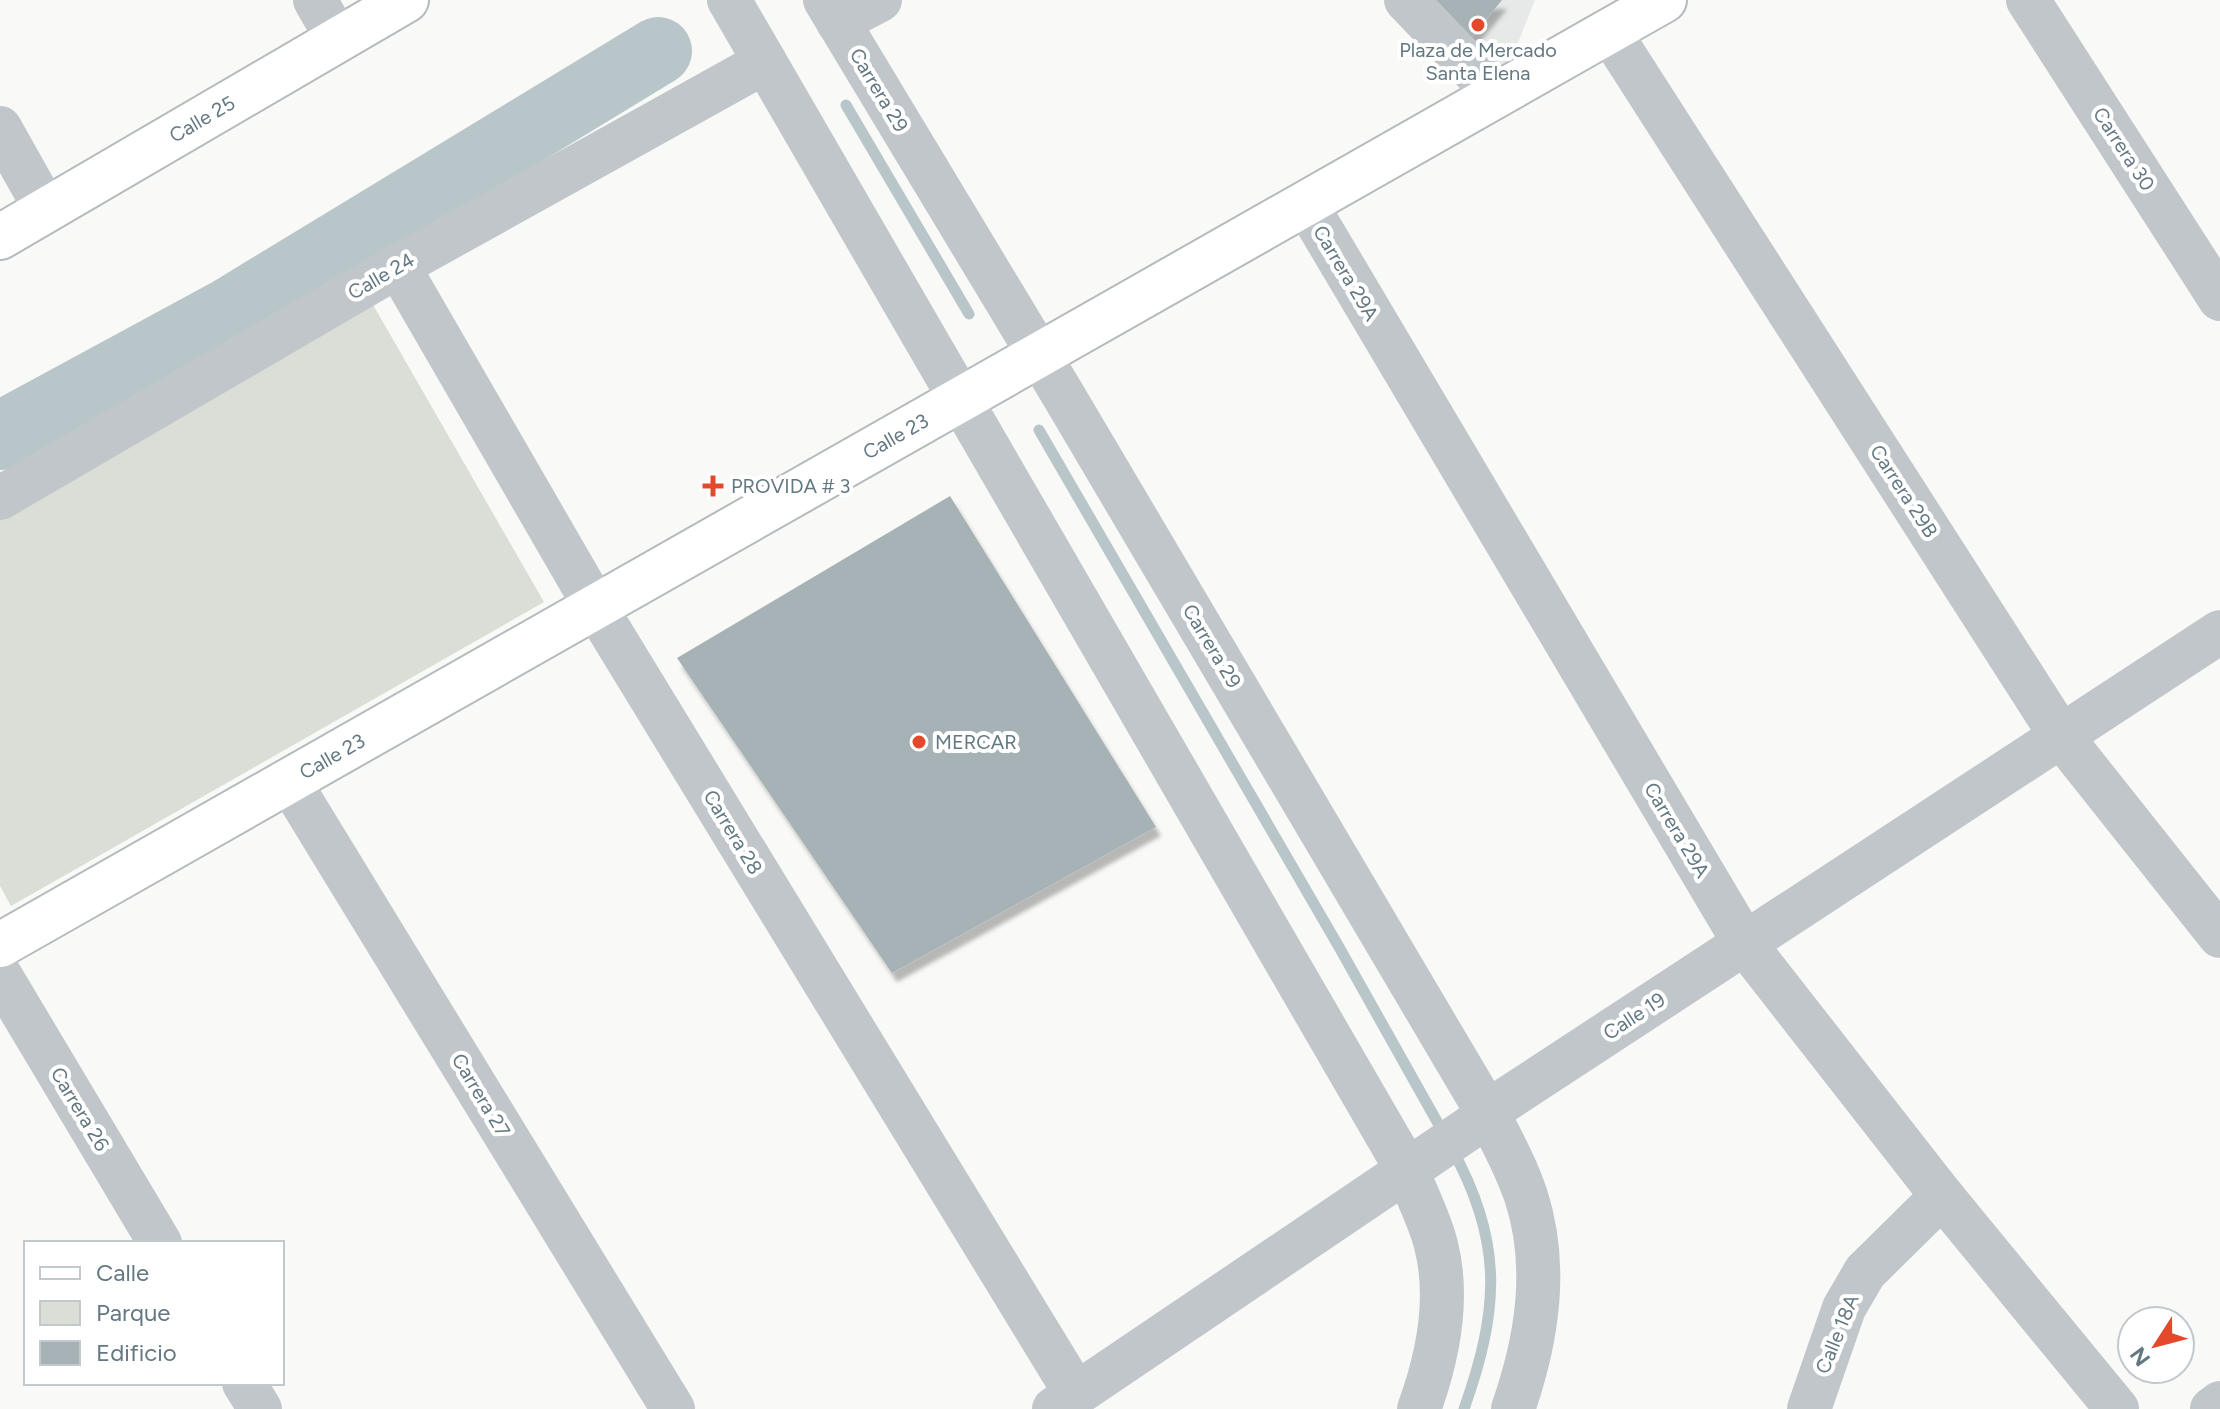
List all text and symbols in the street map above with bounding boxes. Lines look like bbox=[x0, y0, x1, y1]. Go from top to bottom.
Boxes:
marker: Plaza de Mercado Santa Elena bbox=[1469, 16, 1487, 34]
place label: Plaza de Mercado Santa Elena bbox=[1399, 38, 1557, 85]
street label: Carrera 29 bbox=[845, 44, 913, 136]
street label: Calle 25 bbox=[165, 91, 239, 148]
street label: Carrera 30 bbox=[2088, 103, 2160, 195]
street label: Carrera 29A bbox=[1308, 221, 1384, 325]
street label: Calle 24 bbox=[343, 247, 419, 305]
street label: Calle 23 bbox=[859, 408, 933, 464]
street label: Carrera 29B bbox=[1865, 440, 1943, 542]
place label: PROVIDA # 3 bbox=[731, 474, 850, 498]
marker: PROVIDA # 3 bbox=[702, 475, 724, 497]
street label: Carrera 29 bbox=[1178, 600, 1246, 692]
street label: Calle 23 bbox=[295, 728, 369, 784]
place label: MERCAR bbox=[935, 730, 1017, 754]
marker: MERCAR bbox=[910, 733, 928, 751]
street label: Carrera 29A bbox=[1639, 778, 1715, 882]
street label: Carrera 28 bbox=[698, 785, 768, 879]
street label: Calle 19 bbox=[1599, 987, 1669, 1045]
street label: Carrera 27 bbox=[447, 1049, 515, 1141]
street label: Carrera 26 bbox=[46, 1063, 114, 1155]
legend bbox=[24, 1241, 284, 1385]
text: Calle bbox=[96, 1258, 149, 1287]
street label: Calle 18A bbox=[1810, 1290, 1864, 1377]
text: Parque bbox=[96, 1298, 170, 1327]
north arrow bbox=[2116, 1305, 2196, 1385]
text: Edificio bbox=[96, 1338, 177, 1367]
text: N bbox=[2124, 1342, 2156, 1371]

